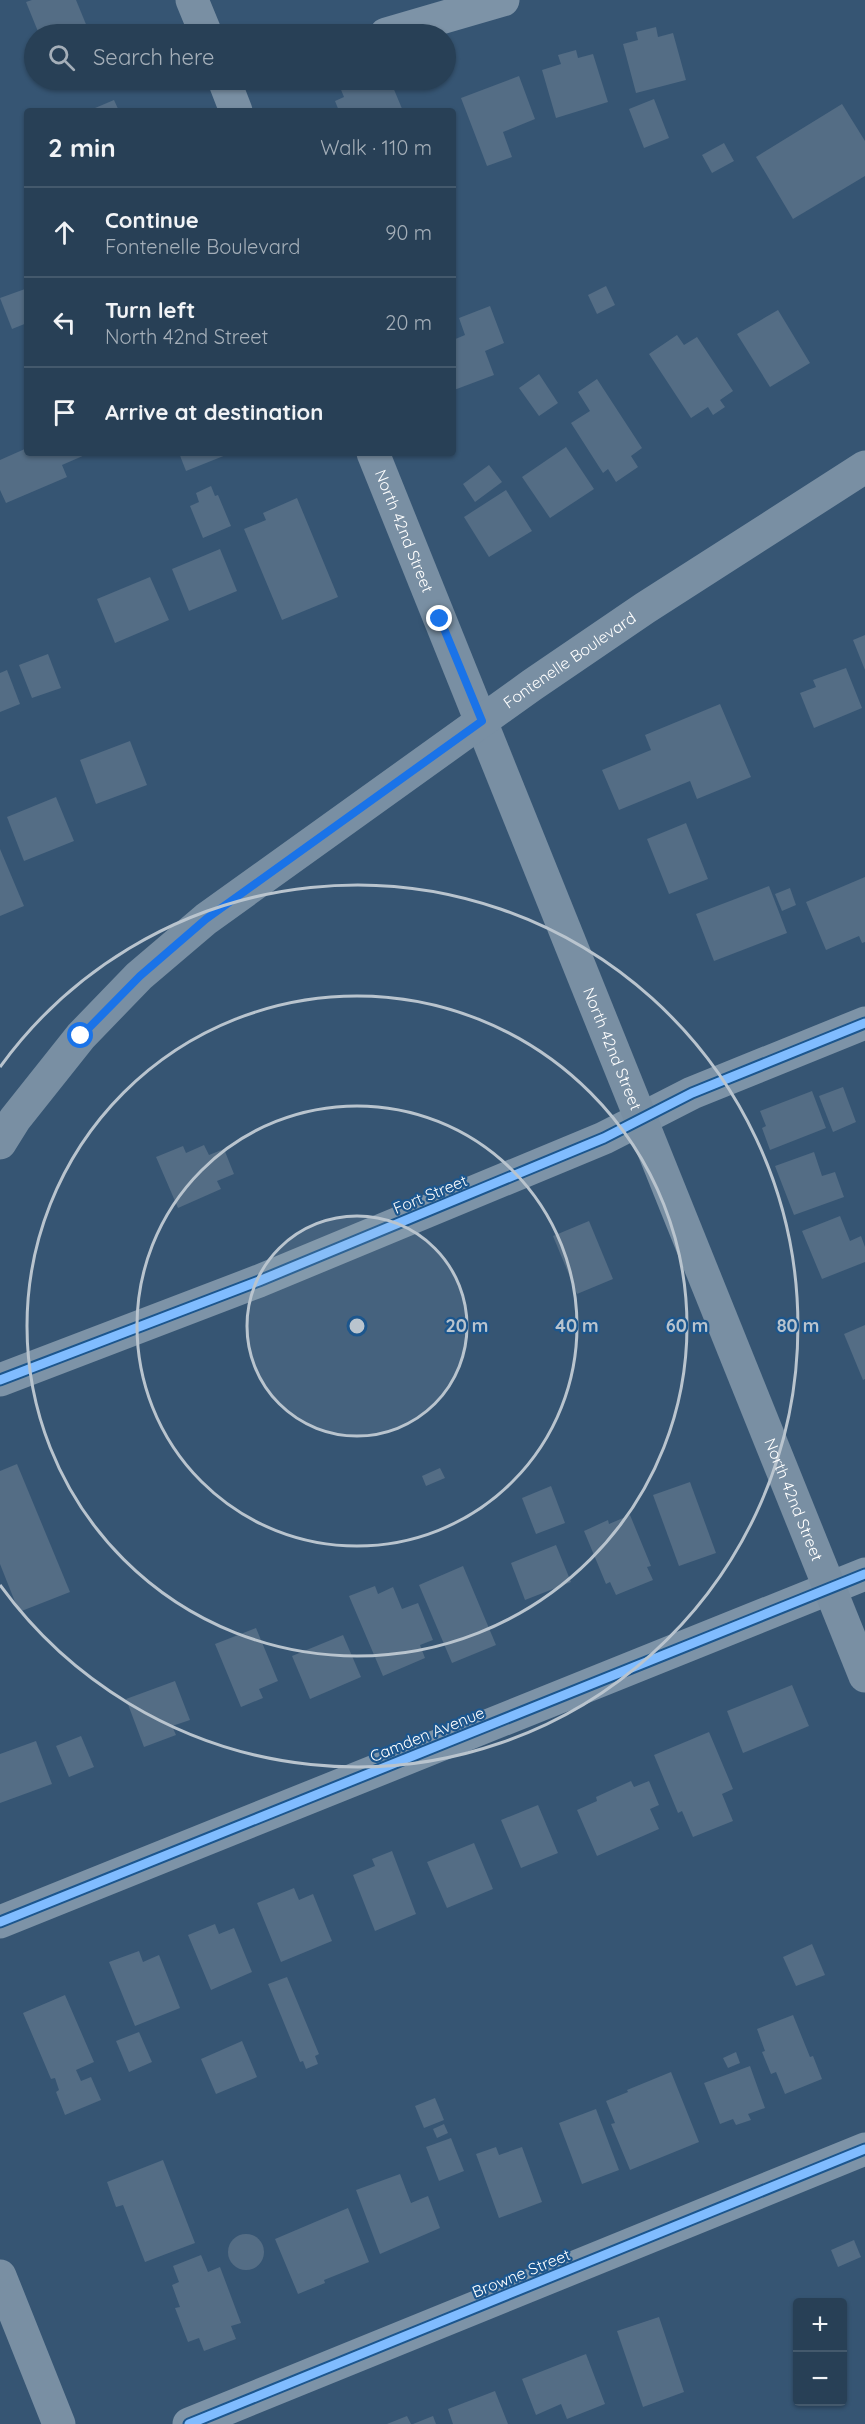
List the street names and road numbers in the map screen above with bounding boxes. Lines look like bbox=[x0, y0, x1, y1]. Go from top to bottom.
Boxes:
street label: North 42nd Street bbox=[371, 467, 438, 595]
street label: Fontenelle Boulevard bbox=[499, 607, 639, 713]
street label: North 42nd Street bbox=[579, 984, 646, 1113]
street label: Fort Street bbox=[390, 1170, 470, 1218]
street label: North 42nd Street bbox=[760, 1435, 828, 1564]
street label: Camden Avenue bbox=[367, 1702, 487, 1766]
street label: Browne Street bbox=[469, 2244, 573, 2302]

